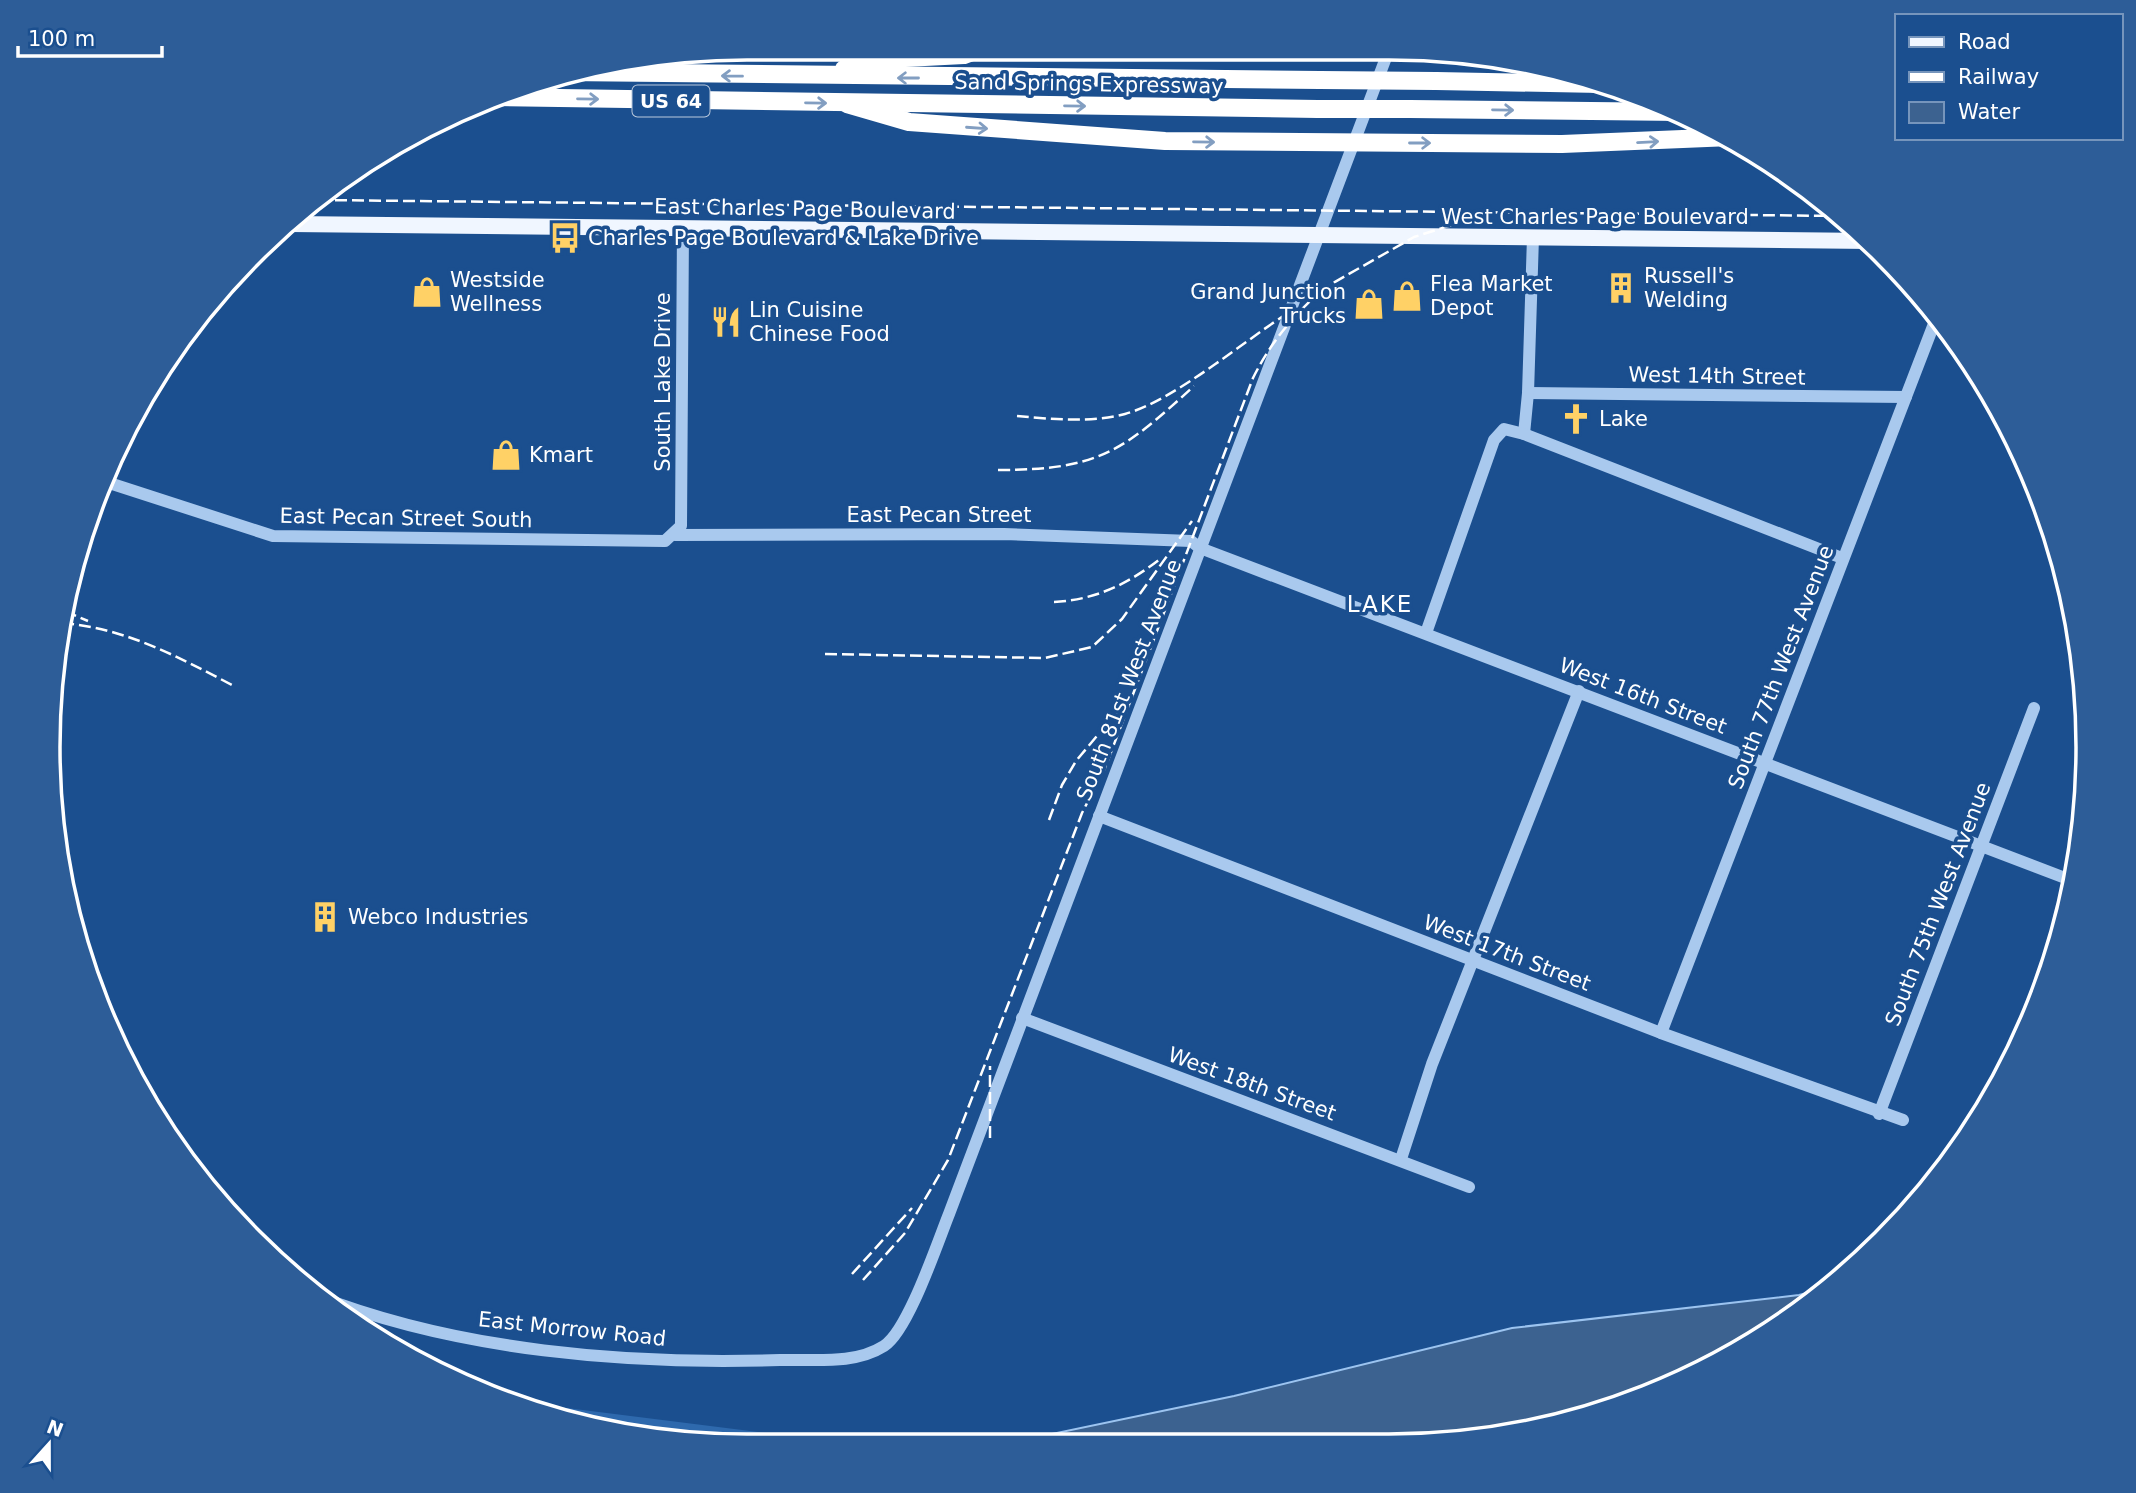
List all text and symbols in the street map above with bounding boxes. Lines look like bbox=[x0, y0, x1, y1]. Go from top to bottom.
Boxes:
scale bar bbox=[18, 14, 161, 58]
legend bbox=[1895, 14, 2122, 140]
text: 100 m bbox=[28, 27, 95, 51]
text: Road bbox=[1958, 30, 2011, 54]
text: Railway bbox=[1958, 65, 2039, 89]
one-way arrow bbox=[721, 69, 744, 83]
street label: Sand Springs Expressway bbox=[954, 70, 1224, 98]
one-way arrow bbox=[897, 71, 920, 84]
road number: US 64 bbox=[632, 86, 710, 116]
one-way arrow bbox=[577, 92, 600, 106]
one-way arrow bbox=[804, 96, 827, 110]
one-way arrow bbox=[1063, 100, 1086, 113]
text: Water bbox=[1958, 100, 2020, 124]
one-way arrow bbox=[1491, 103, 1514, 117]
one-way arrow bbox=[965, 122, 988, 135]
one-way arrow bbox=[1192, 135, 1215, 149]
one-way arrow bbox=[1636, 135, 1658, 148]
one-way arrow bbox=[1408, 136, 1431, 150]
street label: East Charles Page Boulevard bbox=[654, 194, 956, 224]
street label: West Charles Page Boulevard bbox=[1441, 205, 1749, 229]
bus stop icon: Charles Page Boulevard & Lake Drive bbox=[548, 221, 582, 255]
place label: Charles Page Boulevard & Lake Drive bbox=[588, 226, 979, 250]
place label: Russell's Welding bbox=[1644, 264, 1734, 312]
place label: Westside Wellness bbox=[450, 268, 545, 316]
building icon: Russell's Welding bbox=[1604, 271, 1638, 305]
place label: Flea Market Depot bbox=[1430, 272, 1553, 320]
shop icon: Westside Wellness bbox=[410, 275, 444, 309]
shop icon: Flea Market Depot bbox=[1390, 279, 1424, 313]
place label: Grand Junction Trucks bbox=[1190, 280, 1346, 328]
shop icon: Grand Junction Trucks bbox=[1352, 287, 1386, 321]
street label: South Lake Drive bbox=[651, 292, 675, 472]
place label: Lin Cuisine Chinese Food bbox=[749, 298, 890, 346]
restaurant icon: Lin Cuisine Chinese Food bbox=[709, 305, 743, 339]
street label: West 14th Street bbox=[1628, 362, 1806, 390]
church icon: Lake bbox=[1559, 402, 1593, 436]
place label: Lake bbox=[1599, 407, 1648, 431]
shop icon: Kmart bbox=[489, 438, 523, 472]
place label: Kmart bbox=[529, 443, 593, 467]
street label: East Pecan Street bbox=[846, 503, 1032, 527]
street label: East Pecan Street South bbox=[279, 504, 533, 532]
street label: South 77th West Avenue bbox=[1723, 542, 1839, 792]
street label: South 81st West Avenue bbox=[1072, 556, 1186, 804]
district label: LAKE bbox=[1347, 591, 1413, 617]
street label: West 16th Street bbox=[1556, 653, 1730, 739]
street label: South 75th West Avenue bbox=[1880, 779, 1996, 1029]
building icon: Webco Industries bbox=[308, 900, 342, 934]
place label: Webco Industries bbox=[348, 905, 529, 929]
street label: West 17th Street bbox=[1420, 910, 1594, 996]
street label: West 18th Street bbox=[1165, 1042, 1339, 1126]
street label: East Morrow Road bbox=[477, 1307, 667, 1351]
north arrow bbox=[14, 1409, 84, 1479]
text: N bbox=[44, 1415, 66, 1441]

